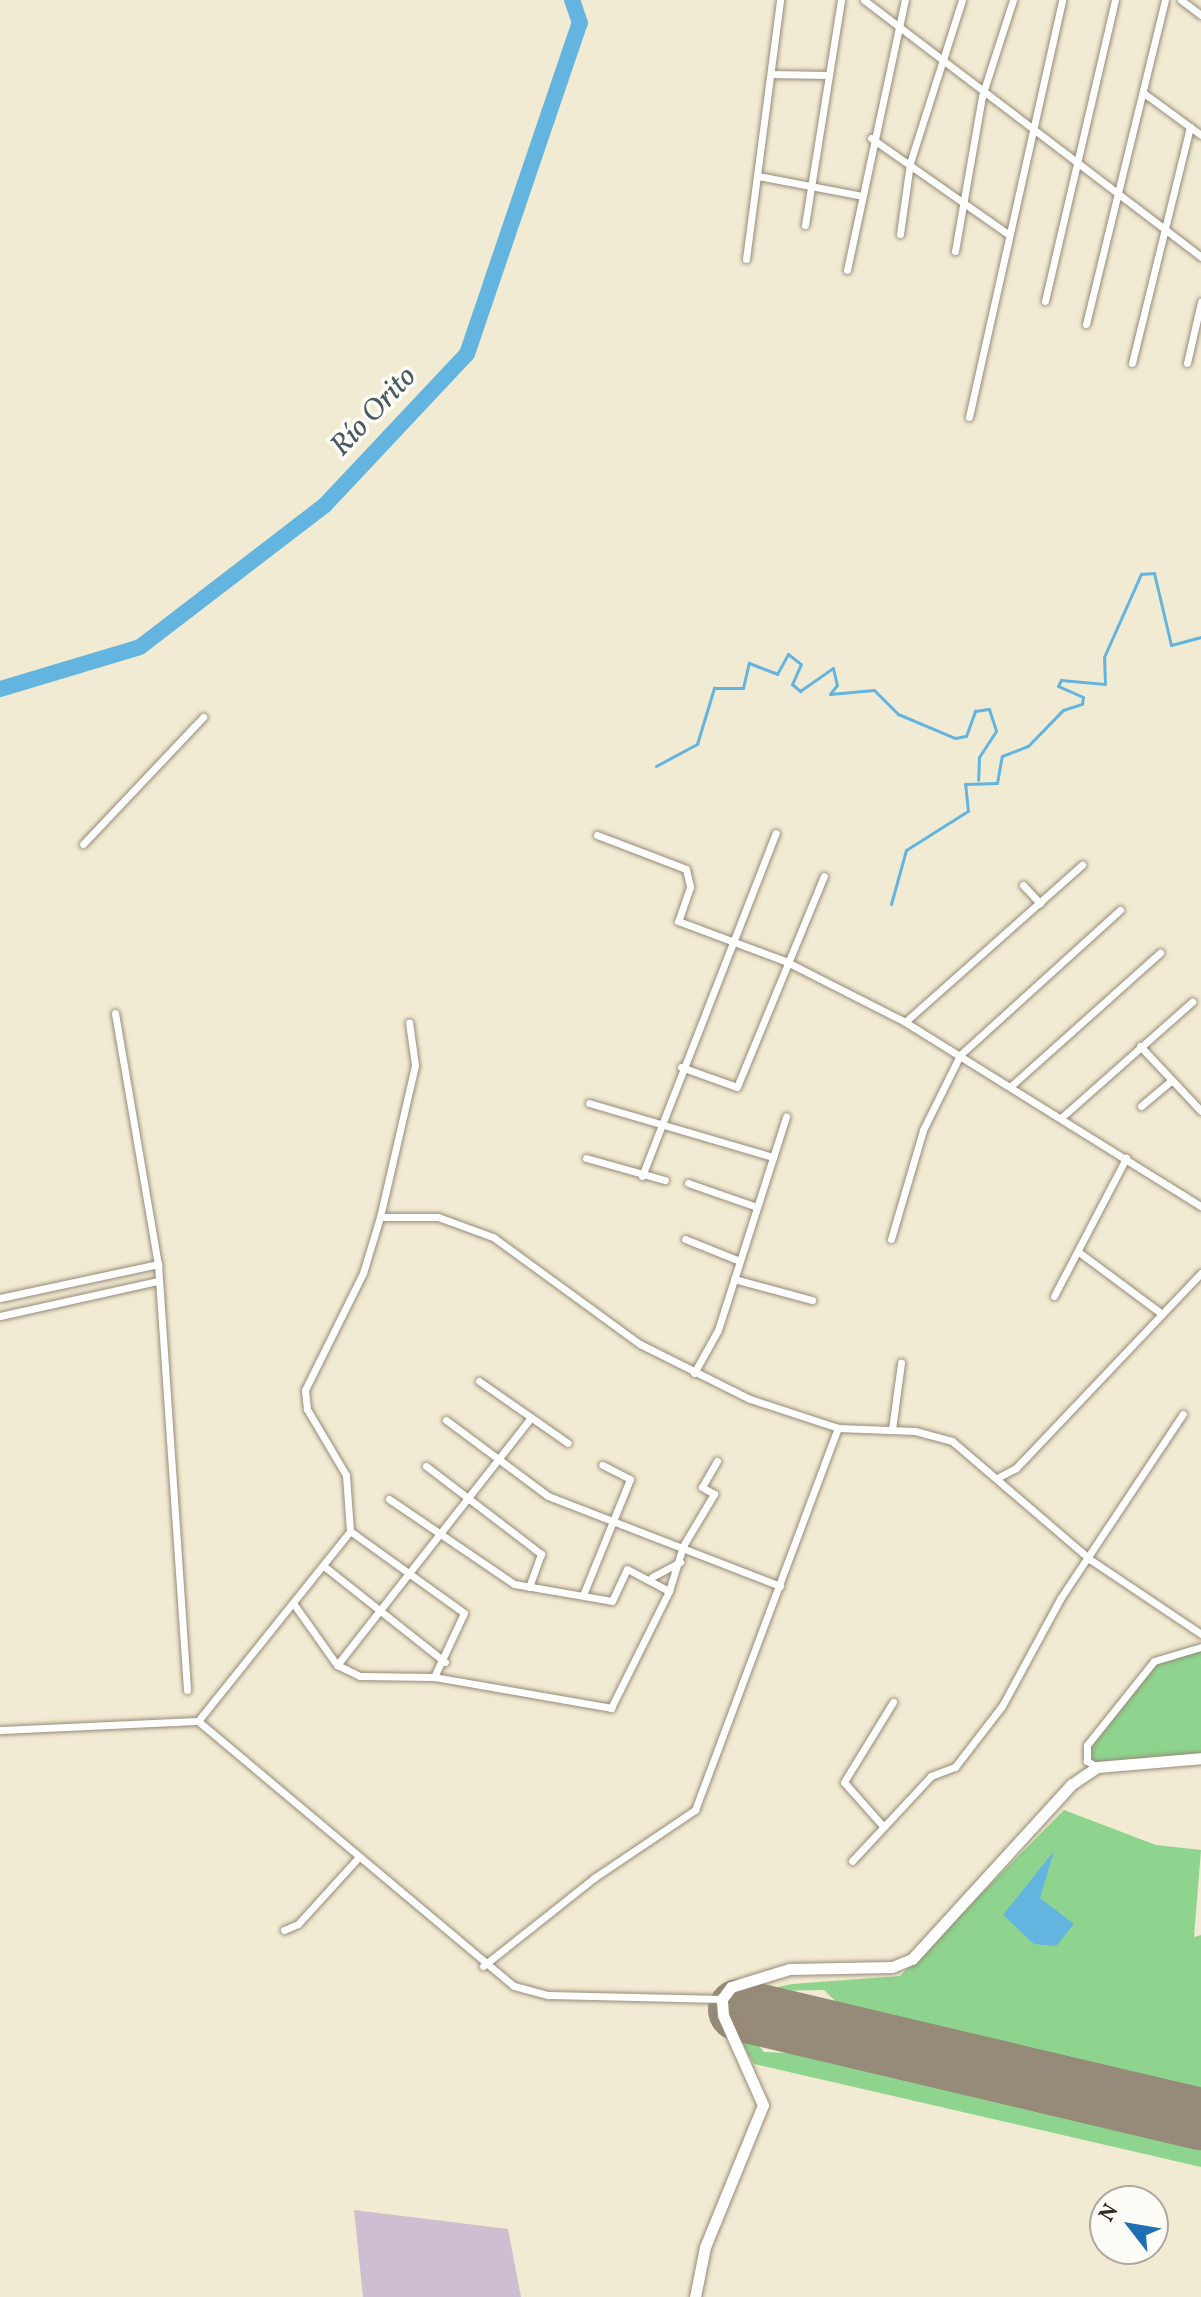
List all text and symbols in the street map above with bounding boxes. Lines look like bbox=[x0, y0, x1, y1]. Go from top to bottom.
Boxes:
water label: Río Orito bbox=[323, 360, 425, 464]
north arrow bbox=[1089, 2185, 1169, 2265]
text: N bbox=[1092, 2199, 1127, 2228]

